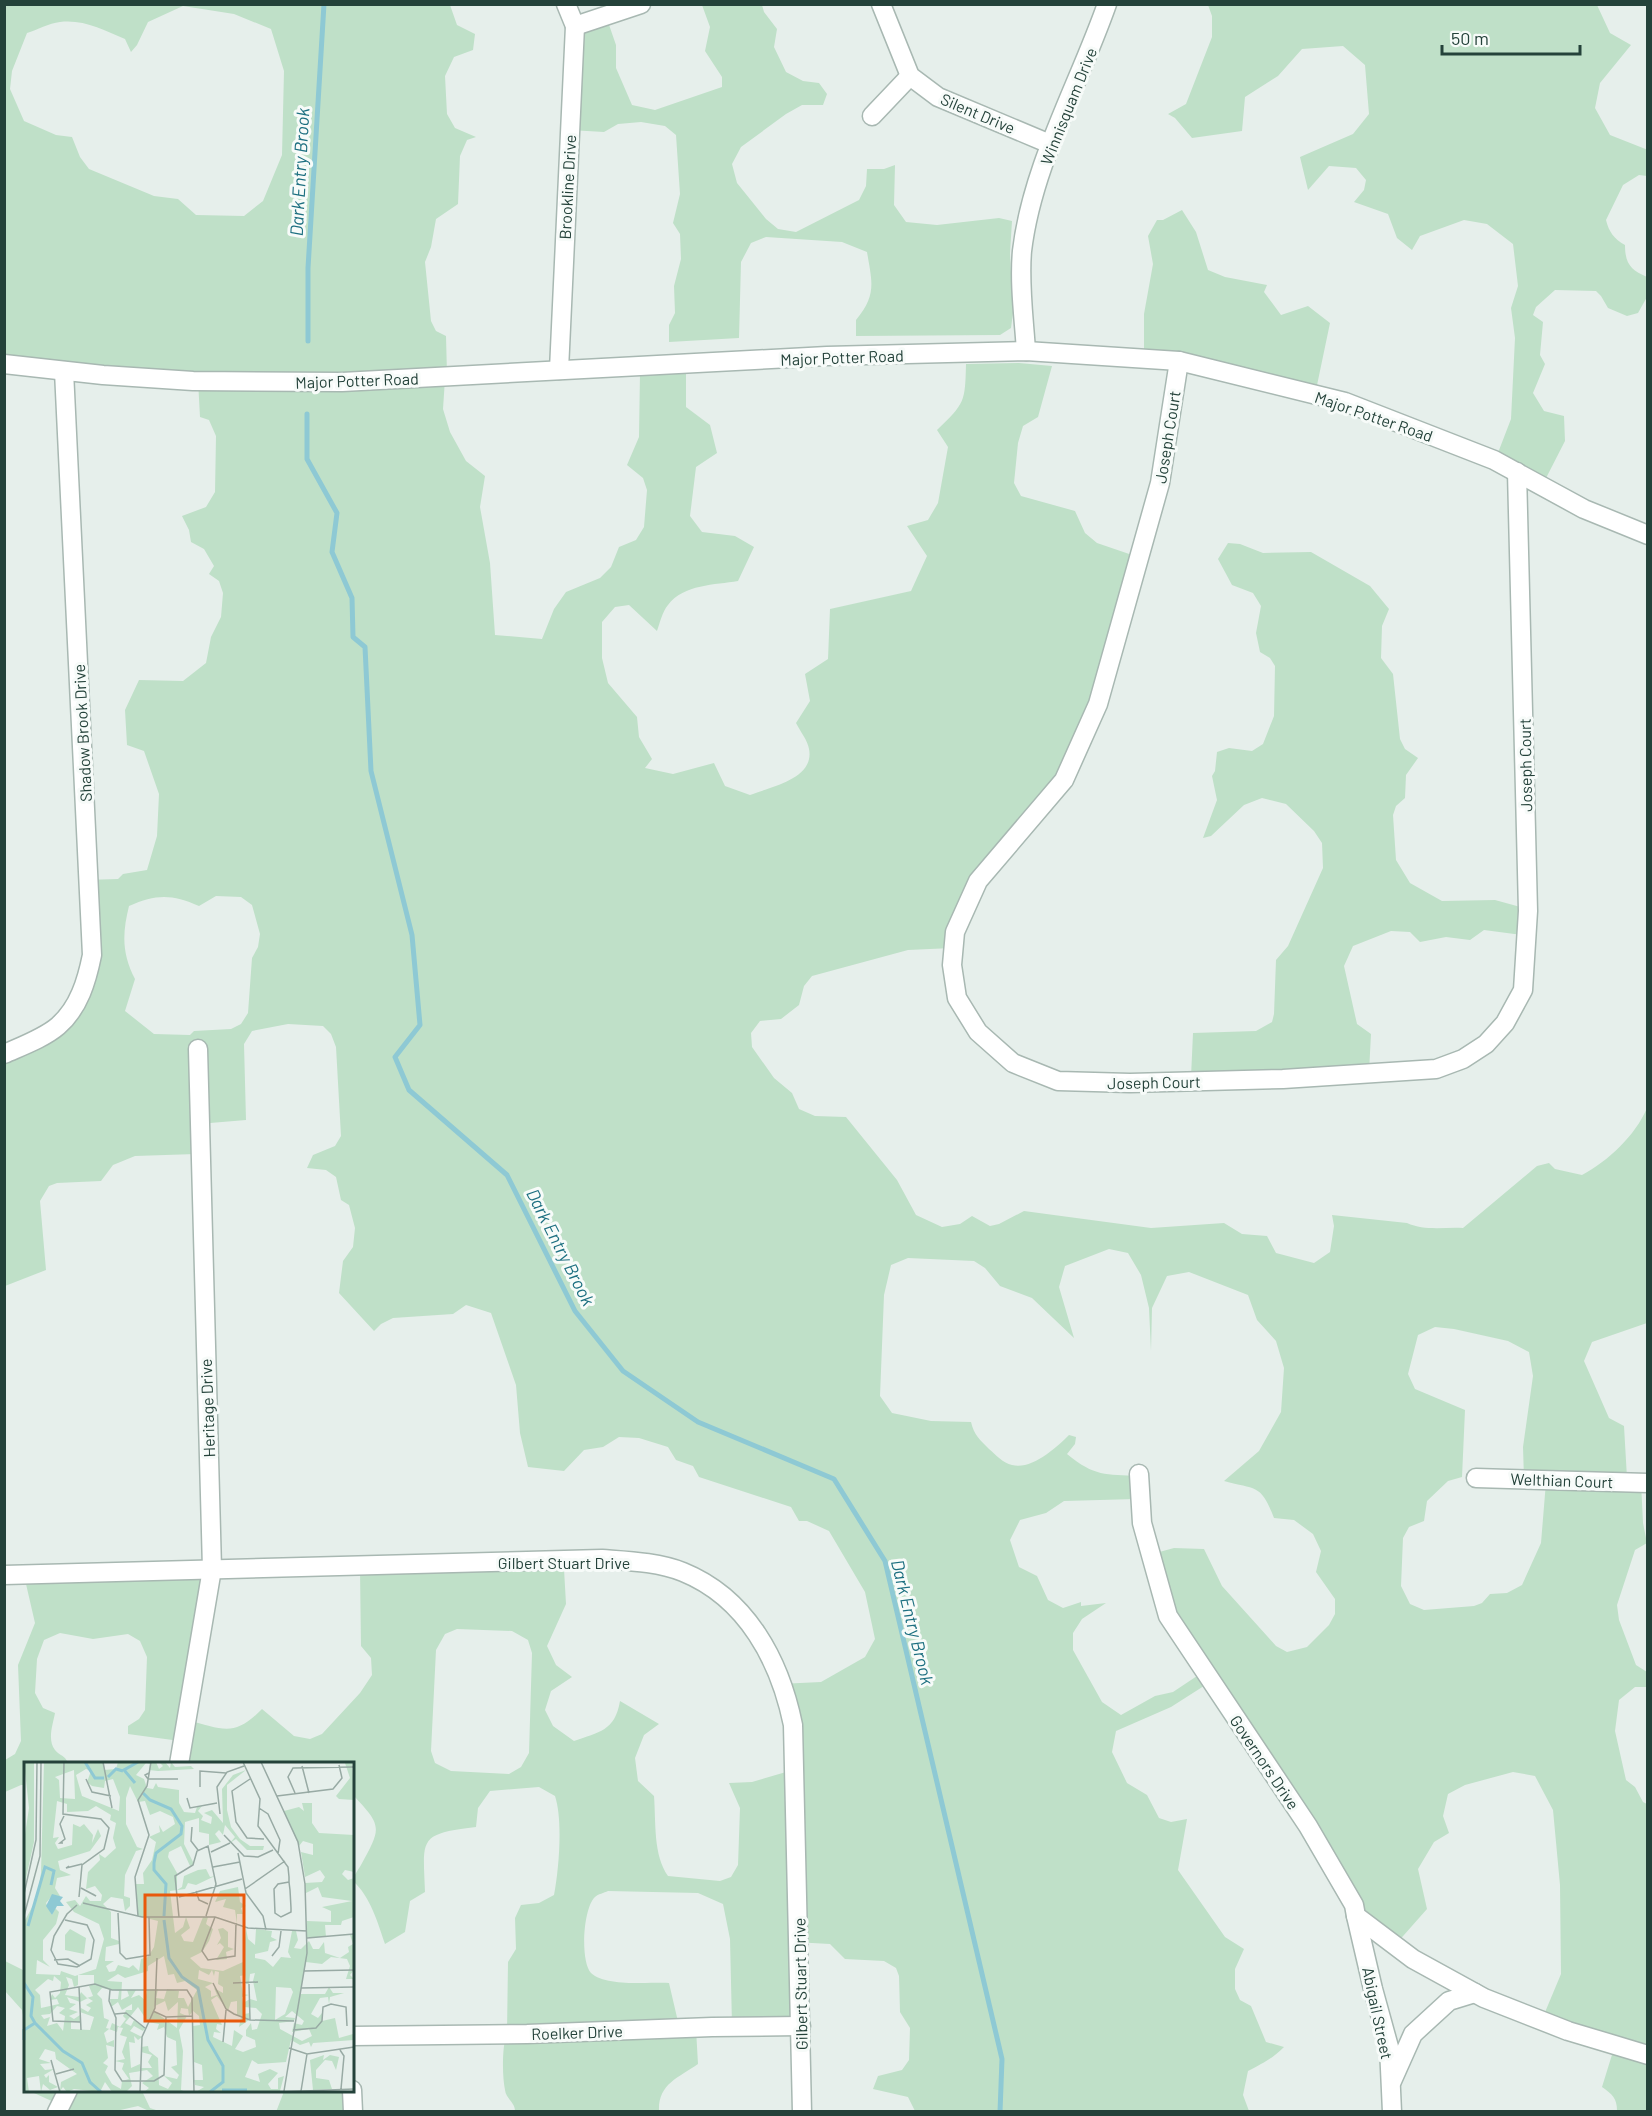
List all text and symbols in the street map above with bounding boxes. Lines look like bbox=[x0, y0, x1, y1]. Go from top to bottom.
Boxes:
scale bar bbox=[1442, 18, 1580, 56]
text: 50 m bbox=[1451, 27, 1489, 49]
street label: Winnisquam Drive bbox=[1036, 45, 1100, 167]
street label: Silent Drive bbox=[938, 89, 1018, 137]
water label: Dark Entry Brook bbox=[285, 107, 313, 237]
street label: Brookline Drive bbox=[555, 134, 579, 240]
street label: Major Potter Road bbox=[780, 345, 904, 369]
street label: Major Potter Road bbox=[295, 368, 419, 392]
street label: Major Potter Road bbox=[1313, 387, 1435, 445]
street label: Joseph Court bbox=[1150, 389, 1184, 485]
street label: Shadow Brook Drive bbox=[69, 664, 95, 802]
street label: Joseph Court bbox=[1515, 718, 1535, 812]
street label: Joseph Court bbox=[1107, 1072, 1201, 1092]
water label: Dark Entry Brook bbox=[522, 1185, 600, 1309]
street label: Heritage Drive bbox=[196, 1358, 218, 1458]
street label: Welthian Court bbox=[1510, 1469, 1614, 1491]
street label: Gilbert Stuart Drive bbox=[498, 1553, 630, 1572]
water label: Dark Entry Brook bbox=[887, 1557, 939, 1687]
street label: Governors Drive bbox=[1227, 1711, 1303, 1813]
inset map bbox=[24, 1762, 354, 2092]
street label: Gilbert Stuart Drive bbox=[789, 1918, 811, 2050]
street label: Abigail Street bbox=[1359, 1965, 1397, 2061]
street label: Roelker Drive bbox=[531, 2021, 623, 2043]

